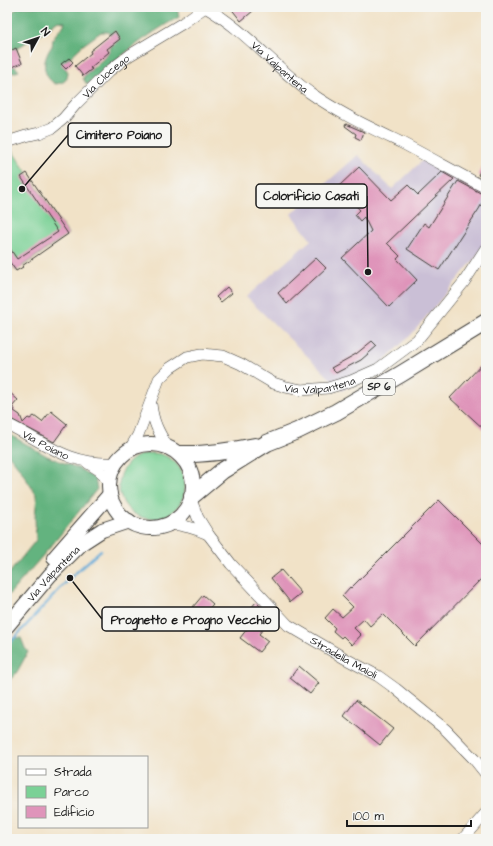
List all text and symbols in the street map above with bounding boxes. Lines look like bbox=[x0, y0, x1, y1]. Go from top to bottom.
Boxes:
north arrow bbox=[18, 18, 58, 58]
text: N bbox=[37, 24, 53, 39]
street label: Via Valpantena bbox=[248, 37, 312, 97]
street label: Via Clocego bbox=[79, 50, 133, 101]
callout: Cimitero Poiano bbox=[68, 123, 171, 147]
text: Cimitero Poiano bbox=[76, 127, 162, 144]
callout: Colorificio Casati bbox=[256, 184, 367, 208]
text: Colorificio Casati bbox=[263, 188, 359, 205]
street label: Via Valpantena bbox=[283, 372, 358, 398]
road number: SP 6 bbox=[363, 379, 395, 395]
street label: Via Poiano bbox=[20, 426, 72, 463]
street label: Via Valpantena bbox=[23, 542, 83, 605]
callout: Prognetto e Progno Vecchio bbox=[102, 607, 279, 631]
text: Prognetto e Progno Vecchio bbox=[111, 612, 272, 631]
street label: Stradella Maioli bbox=[308, 632, 380, 682]
legend bbox=[18, 756, 148, 828]
text: Strada bbox=[54, 764, 92, 781]
text: Parco bbox=[54, 784, 89, 801]
scale bar bbox=[347, 802, 471, 828]
text: Edificio bbox=[54, 804, 94, 821]
text: 100 m bbox=[353, 808, 384, 825]

